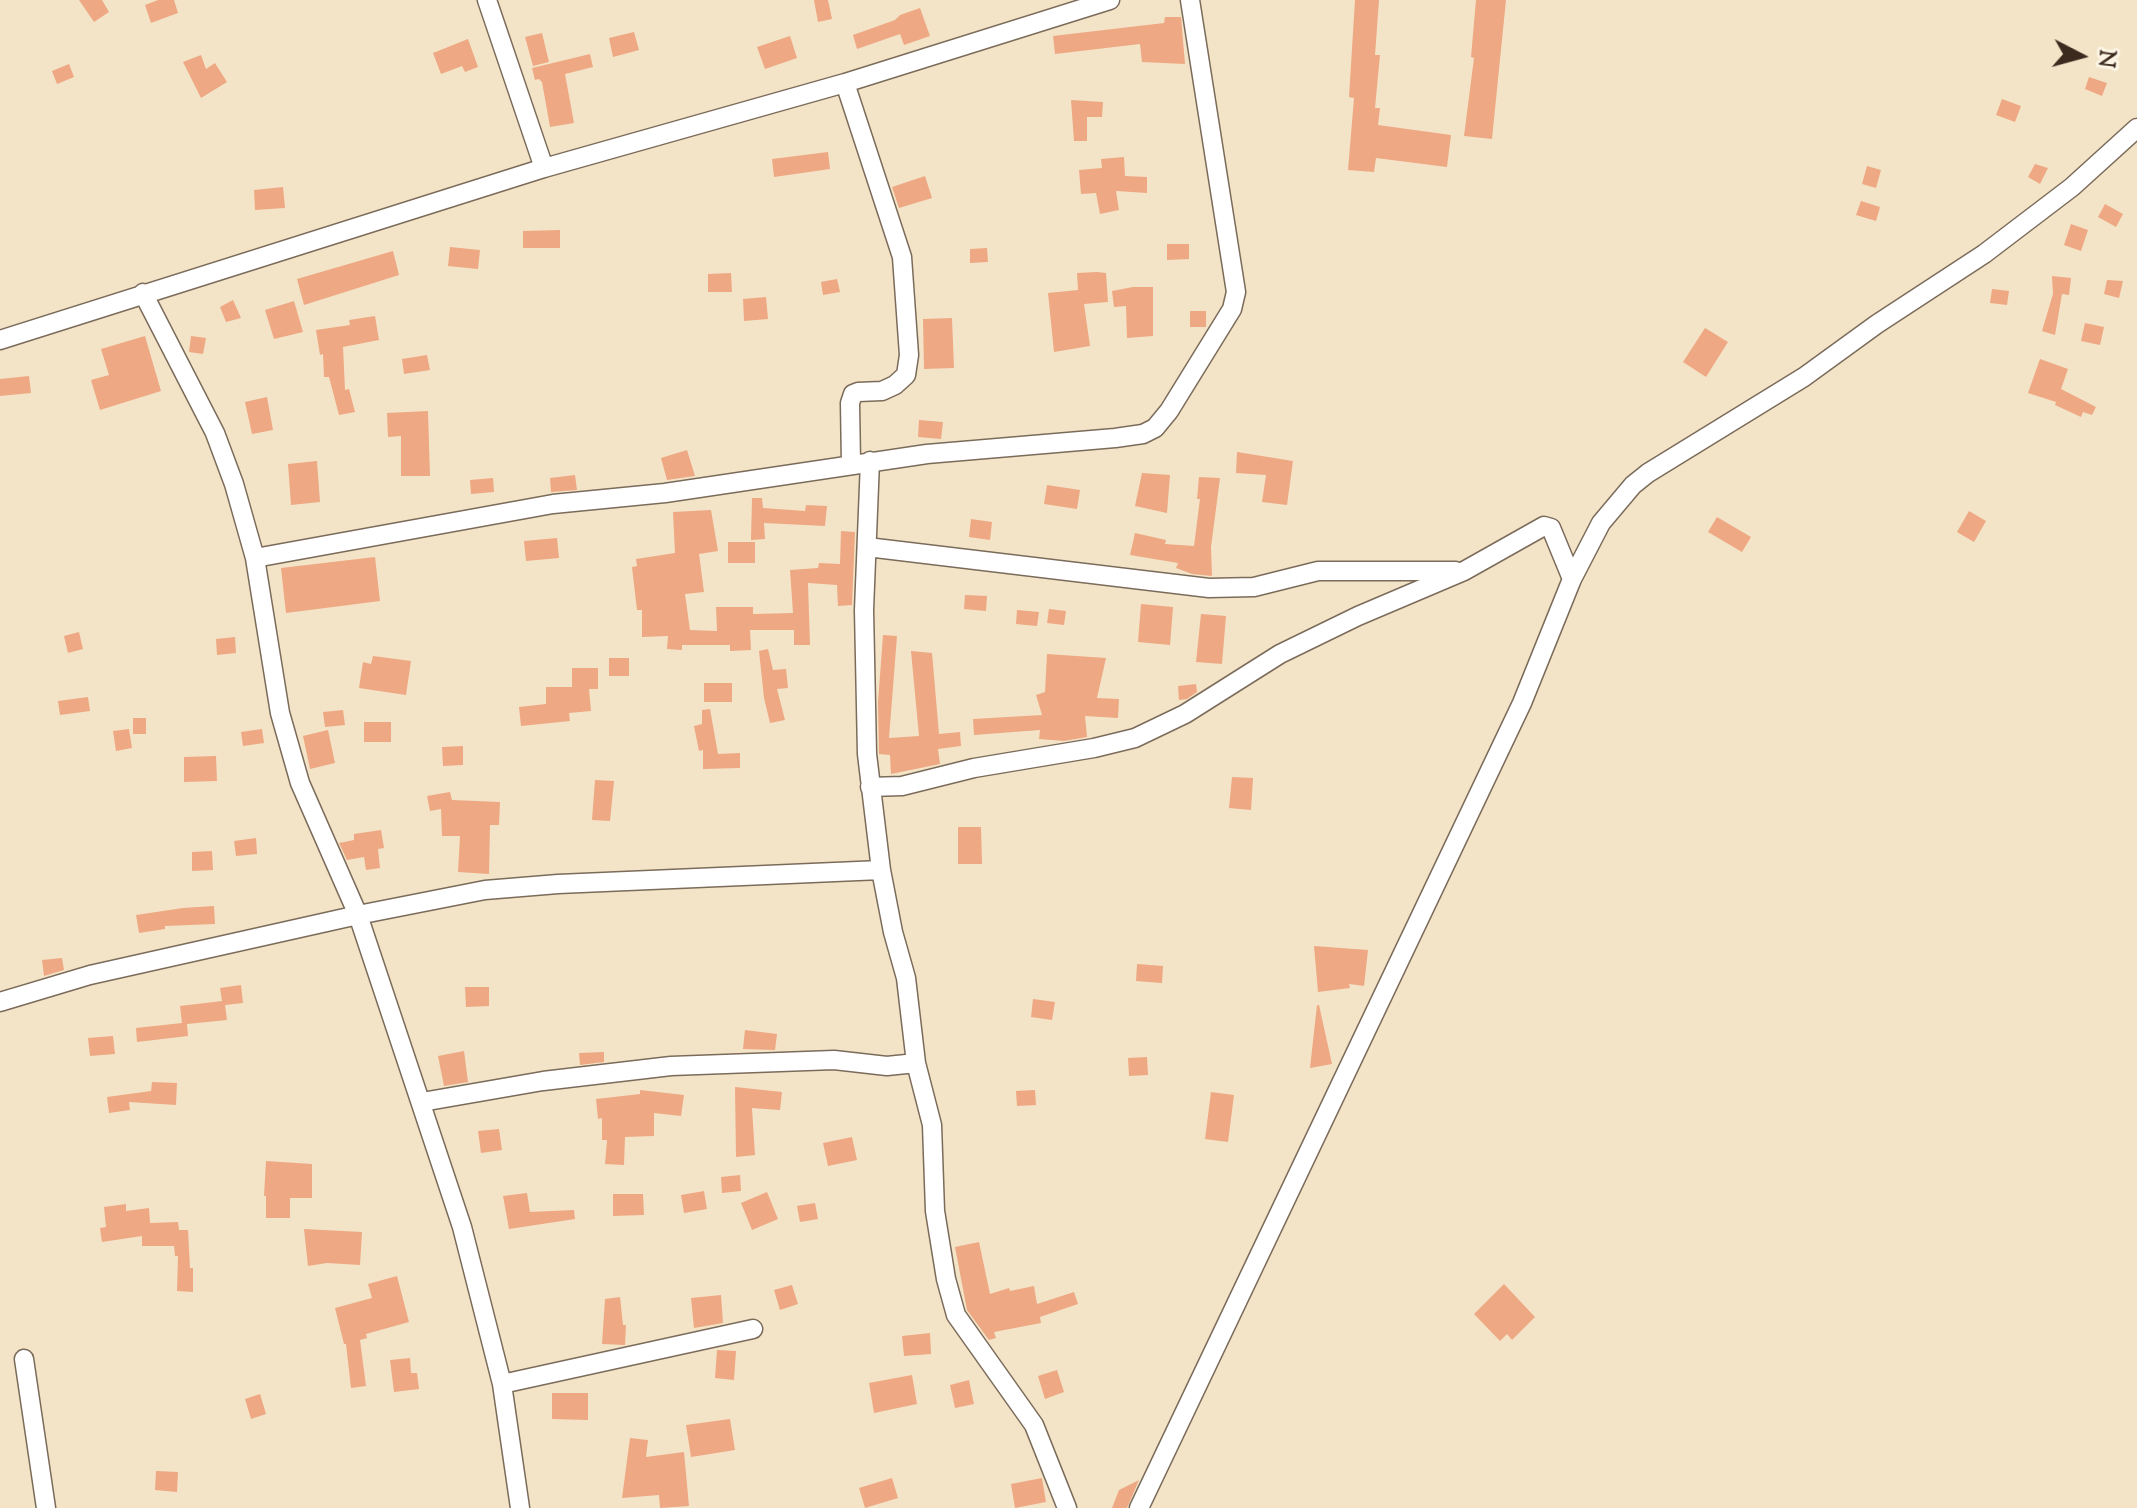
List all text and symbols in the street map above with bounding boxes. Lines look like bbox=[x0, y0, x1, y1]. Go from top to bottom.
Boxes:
north arrow bbox=[2041, 16, 2121, 96]
text: N bbox=[2088, 48, 2122, 69]

